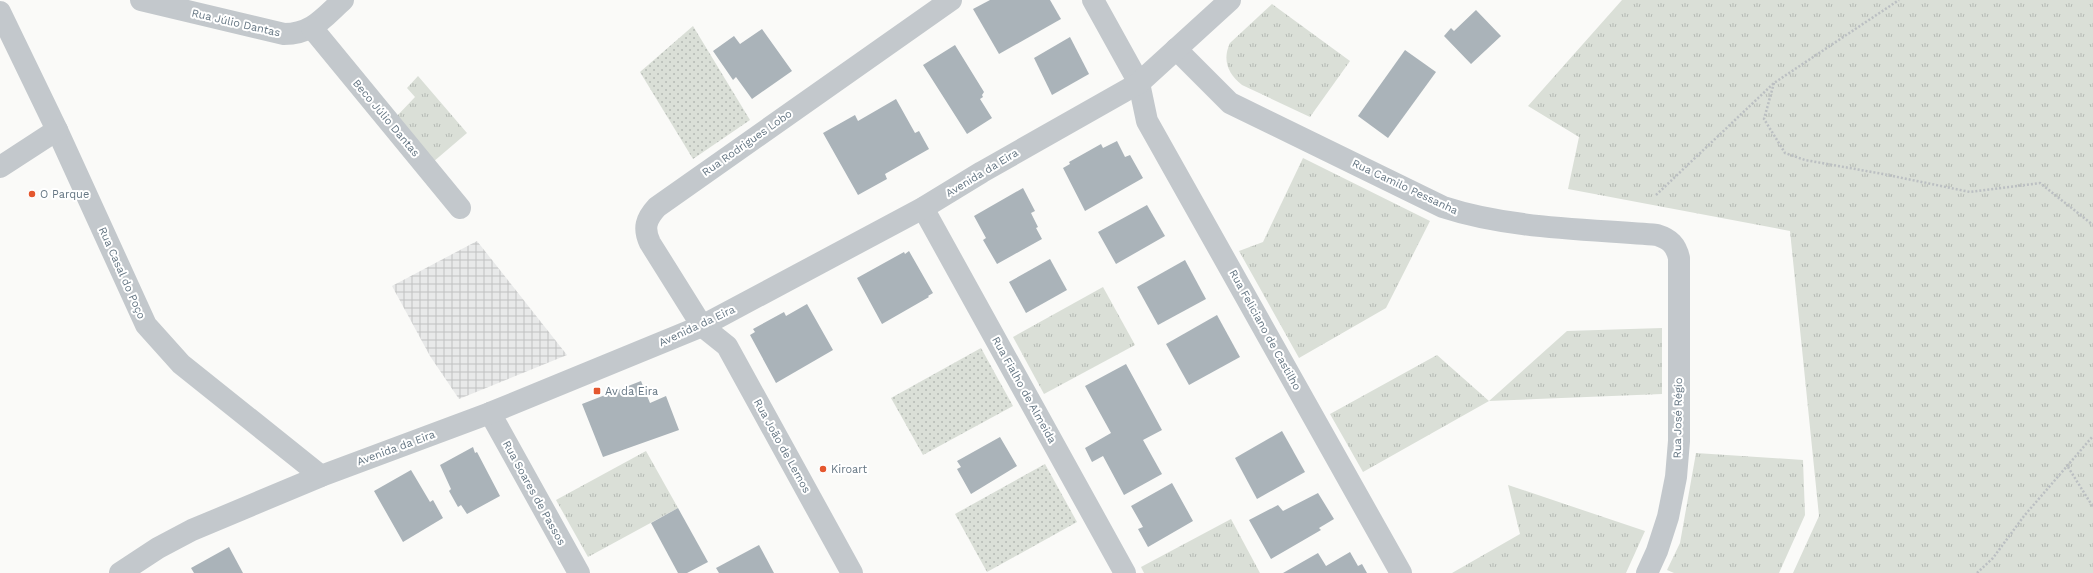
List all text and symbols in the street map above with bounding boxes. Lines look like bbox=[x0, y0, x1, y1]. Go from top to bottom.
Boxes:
street label: Rua Júlio Dantas bbox=[190, 6, 282, 40]
street label: Beco Júlio Dantas bbox=[350, 77, 422, 159]
street label: Rua Rodrigues Lobo bbox=[700, 107, 794, 179]
street label: Avenida da Eira bbox=[943, 146, 1021, 200]
street label: Rua Camilo Pessanha bbox=[1350, 157, 1460, 217]
place label: O Parque bbox=[40, 188, 89, 201]
marker: O Parque bbox=[27, 189, 37, 199]
street label: Rua Casal do Poço bbox=[96, 225, 148, 321]
street label: Rua Feliciano de Castilho bbox=[1226, 267, 1304, 393]
street label: Avenida da Eira bbox=[657, 303, 737, 349]
street label: Rua Fialho de Almeida bbox=[989, 334, 1059, 446]
street label: Rua José Régio bbox=[1671, 377, 1685, 459]
place label: Av da Eira bbox=[605, 385, 658, 398]
marker: Av da Eira bbox=[592, 386, 602, 396]
street label: Rua João de Lemos bbox=[751, 397, 813, 495]
street label: Avenida da Eira bbox=[355, 428, 437, 468]
street label: Rua Soares de Passos bbox=[500, 438, 568, 548]
place label: Kiroart bbox=[831, 463, 867, 476]
marker: Kiroart bbox=[818, 464, 828, 474]

